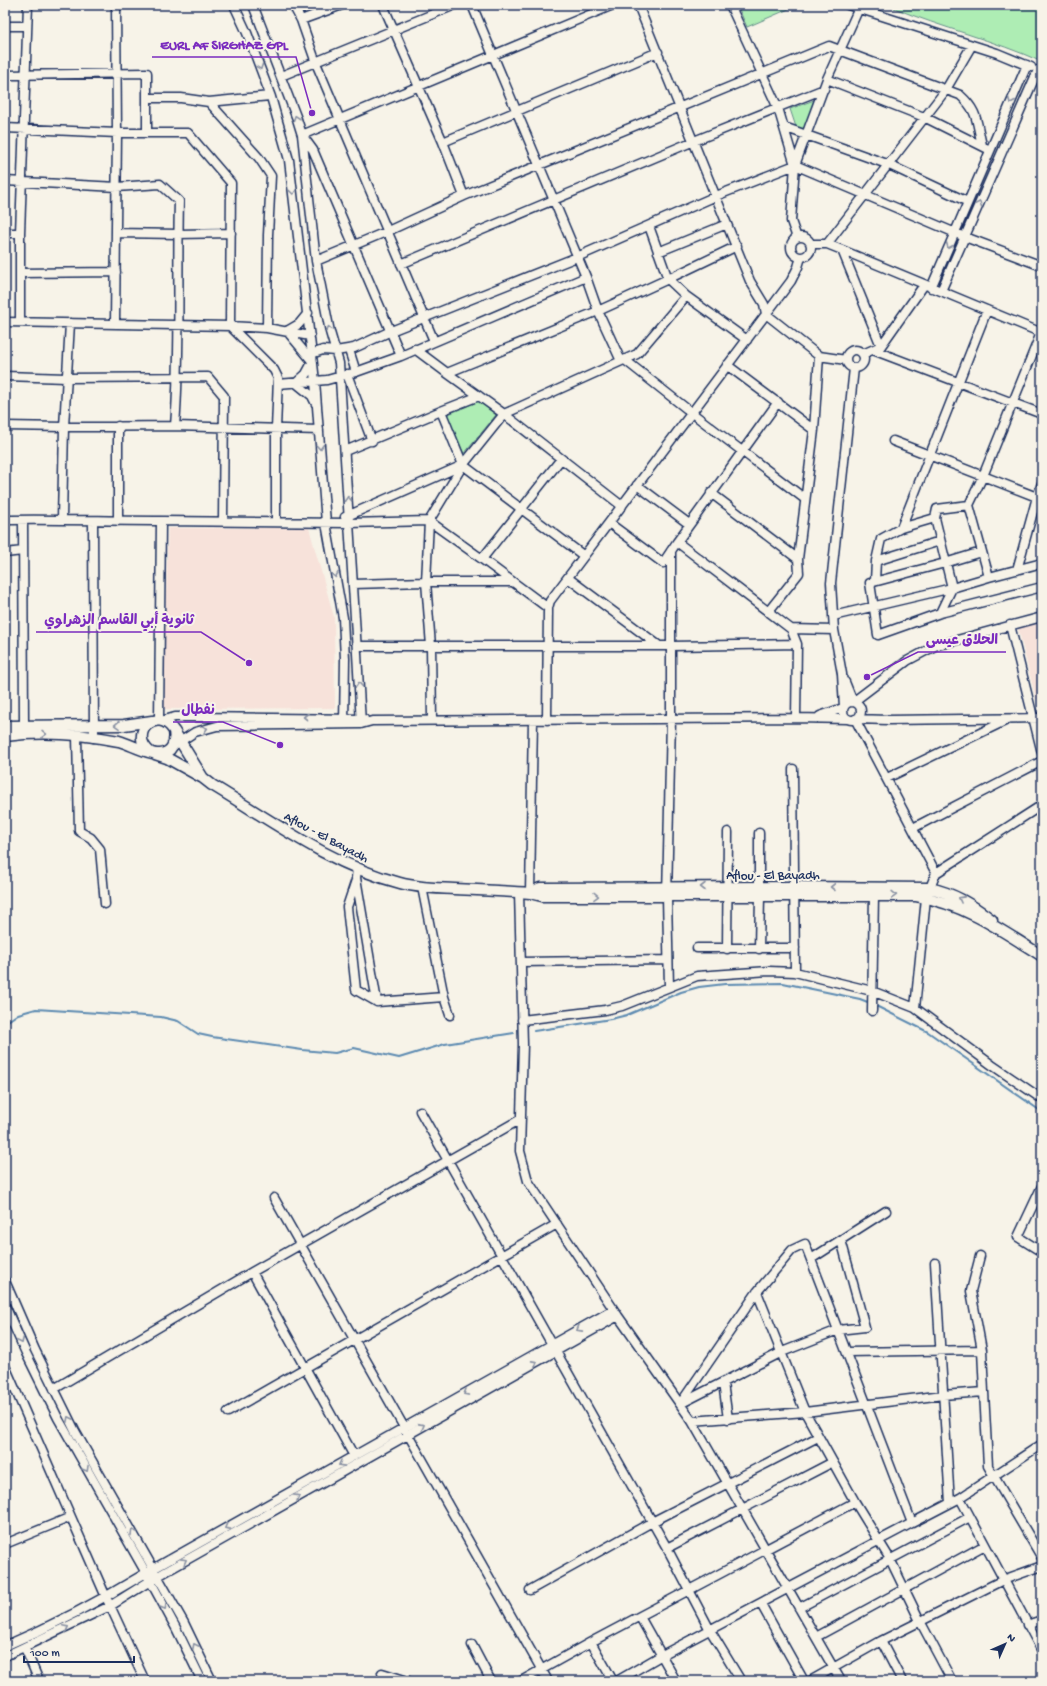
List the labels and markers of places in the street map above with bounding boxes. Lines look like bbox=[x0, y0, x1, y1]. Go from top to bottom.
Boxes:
callout: EURL AF SIRGHAZ GPL bbox=[152, 31, 296, 57]
callout: ثانوية أبي القاسم الزهراوي bbox=[36, 606, 201, 632]
callout: الحلاق عيسى bbox=[918, 626, 1006, 652]
callout: نفطال bbox=[173, 696, 223, 722]

